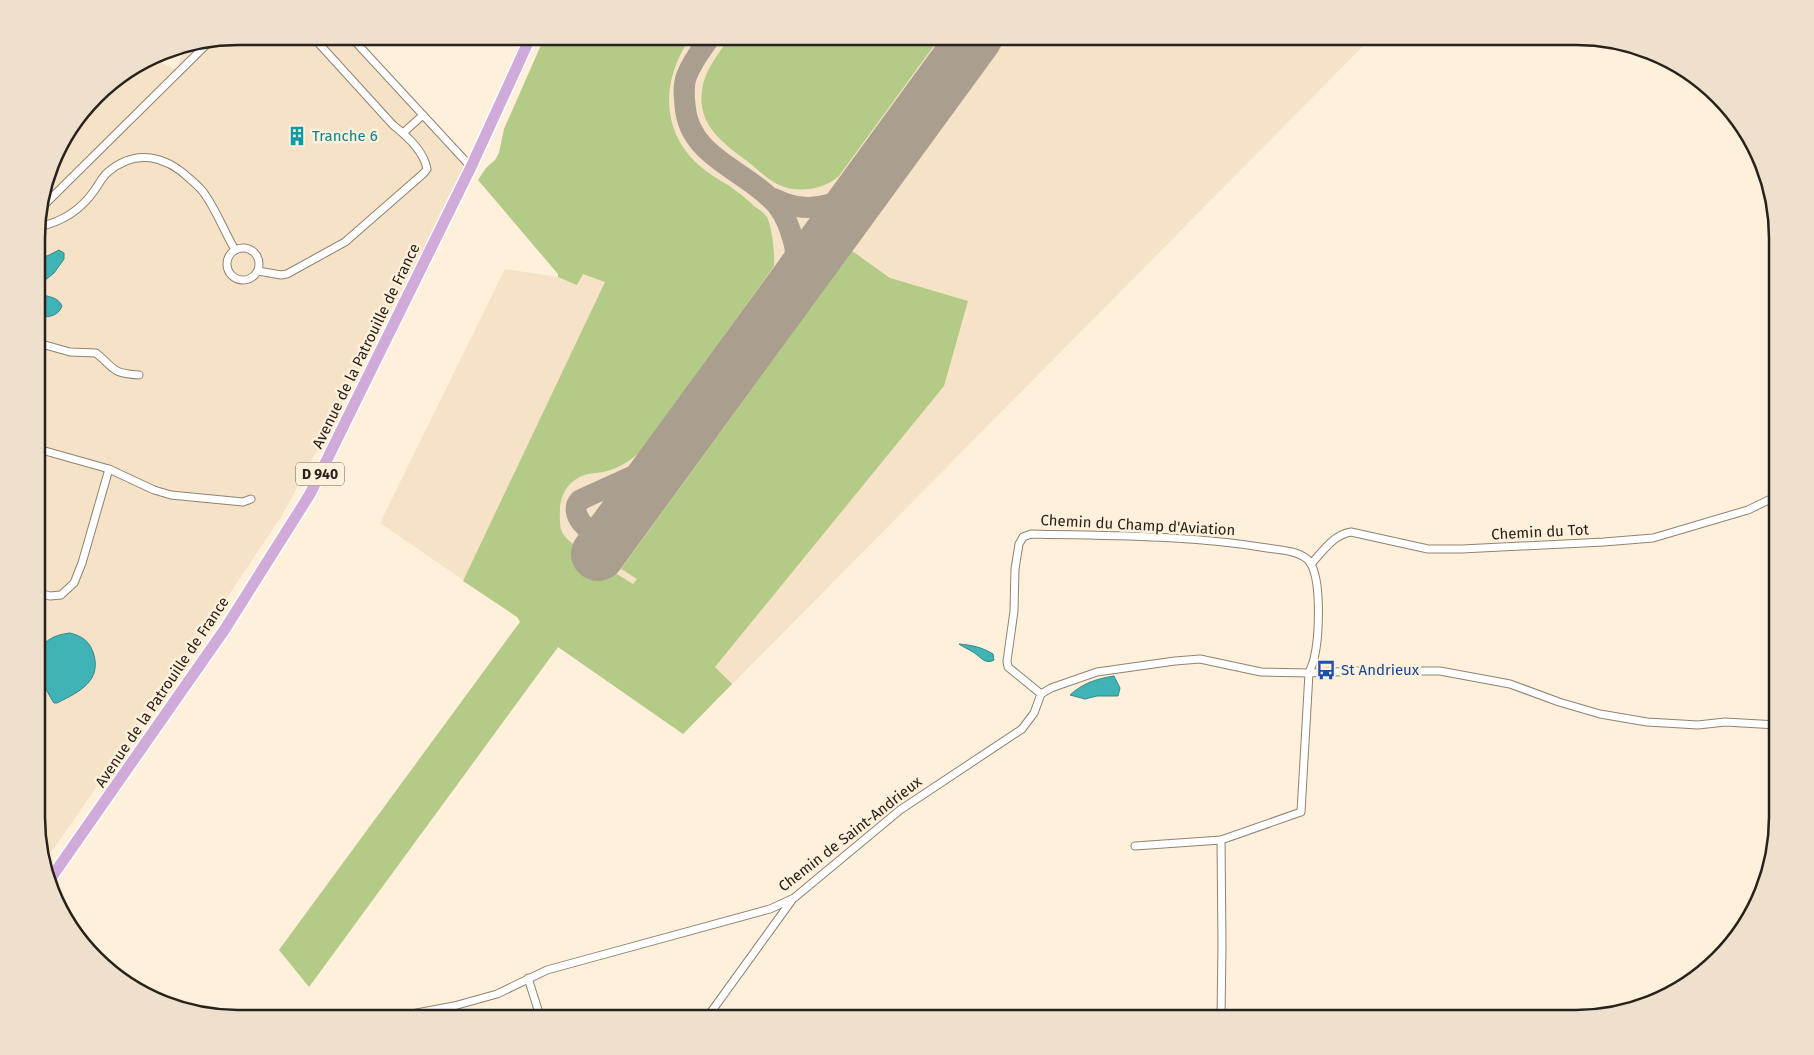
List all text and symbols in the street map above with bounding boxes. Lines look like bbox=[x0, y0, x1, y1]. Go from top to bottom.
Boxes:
building icon: Tranche 6 bbox=[286, 125, 308, 147]
place label: Tranche 6 bbox=[312, 127, 378, 145]
street label: Avenue de la Patrouille de France bbox=[308, 241, 424, 451]
road number: D 940 bbox=[296, 462, 344, 486]
street label: Chemin du Champ d'Aviation bbox=[1040, 511, 1236, 539]
street label: Chemin du Tot bbox=[1491, 520, 1590, 544]
street label: Avenue de la Patrouille de France bbox=[91, 593, 233, 791]
bus stop icon: St Andrieux bbox=[1315, 659, 1337, 681]
place label: St Andrieux bbox=[1341, 661, 1420, 679]
street label: Chemin de Saint-Andrieux bbox=[775, 772, 926, 896]

